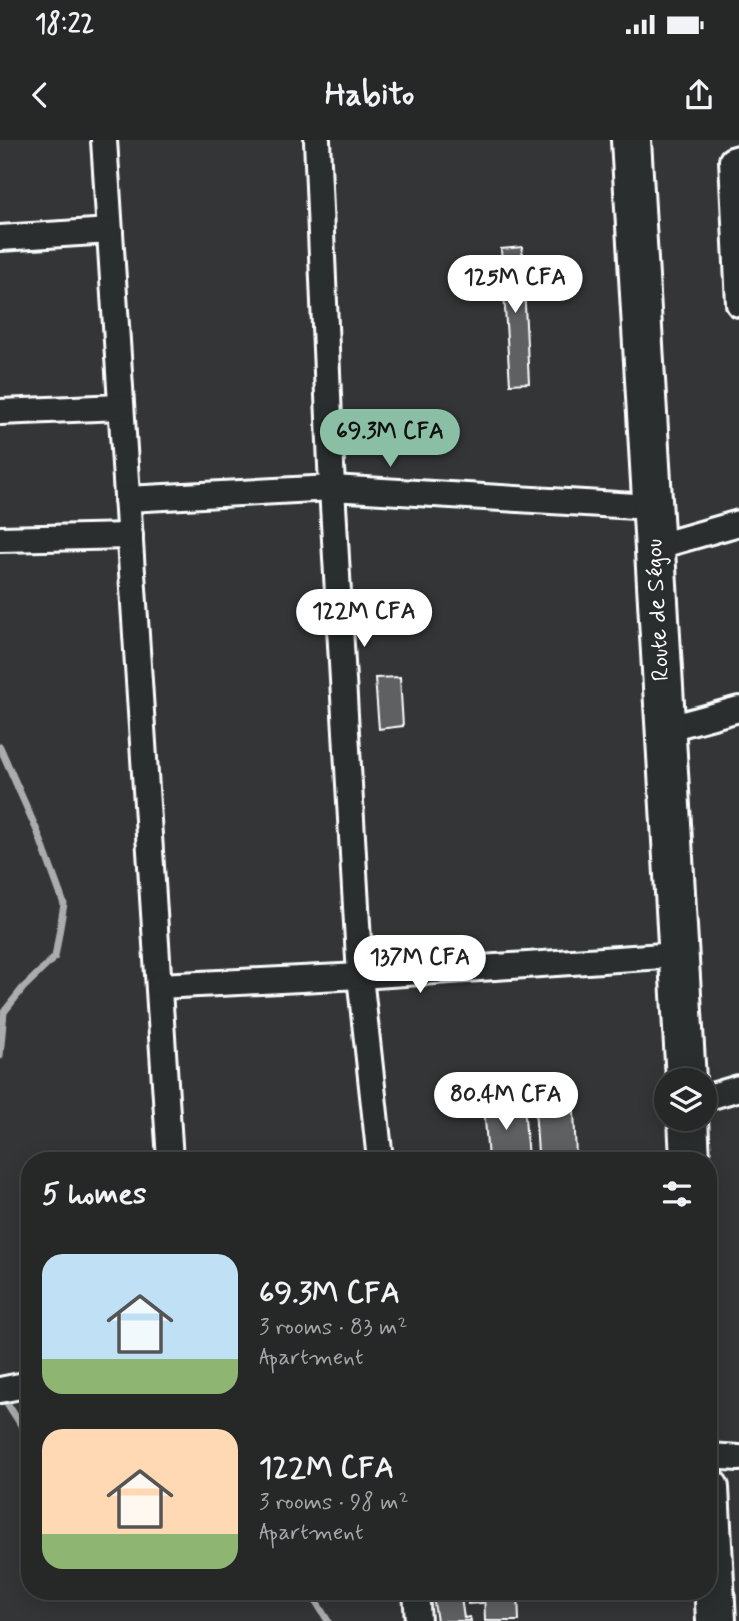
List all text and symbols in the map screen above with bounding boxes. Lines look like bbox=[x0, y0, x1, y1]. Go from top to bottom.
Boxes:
text: 18:22 bbox=[35, 8, 94, 42]
text: Habito bbox=[325, 74, 414, 116]
icon: back bbox=[21, 76, 59, 114]
icon: share bbox=[680, 76, 718, 114]
pin: 125M CFA bbox=[443, 256, 587, 315]
text: 125M CFA bbox=[464, 263, 566, 293]
pin: 69.3M CFA bbox=[310, 410, 470, 469]
text: 69.3M CFA bbox=[336, 417, 444, 447]
street label: Route de Ségou bbox=[639, 538, 677, 682]
pin: 122M CFA bbox=[292, 589, 436, 649]
text: 122M CFA bbox=[312, 597, 416, 627]
pin: 137M CFA bbox=[348, 936, 492, 995]
text: 137M CFA bbox=[370, 943, 470, 973]
map controls bbox=[654, 1068, 717, 1131]
button: layers bbox=[654, 1068, 717, 1131]
pin: 80.4M CFA bbox=[426, 1072, 586, 1132]
text: 80.4M CFA bbox=[450, 1080, 562, 1110]
text: 5 homes bbox=[42, 1175, 147, 1214]
icon: filters bbox=[658, 1175, 696, 1213]
text: 69.3M CFA bbox=[259, 1274, 400, 1313]
icon: home bbox=[98, 1282, 182, 1366]
text: 3 rooms · 83 m² bbox=[259, 1313, 407, 1343]
text: Apartment bbox=[259, 1343, 364, 1373]
text: 122M CFA bbox=[259, 1449, 394, 1488]
icon: home bbox=[98, 1457, 182, 1541]
text: 3 rooms · 98 m² bbox=[259, 1488, 409, 1518]
text: Apartment bbox=[259, 1518, 364, 1548]

